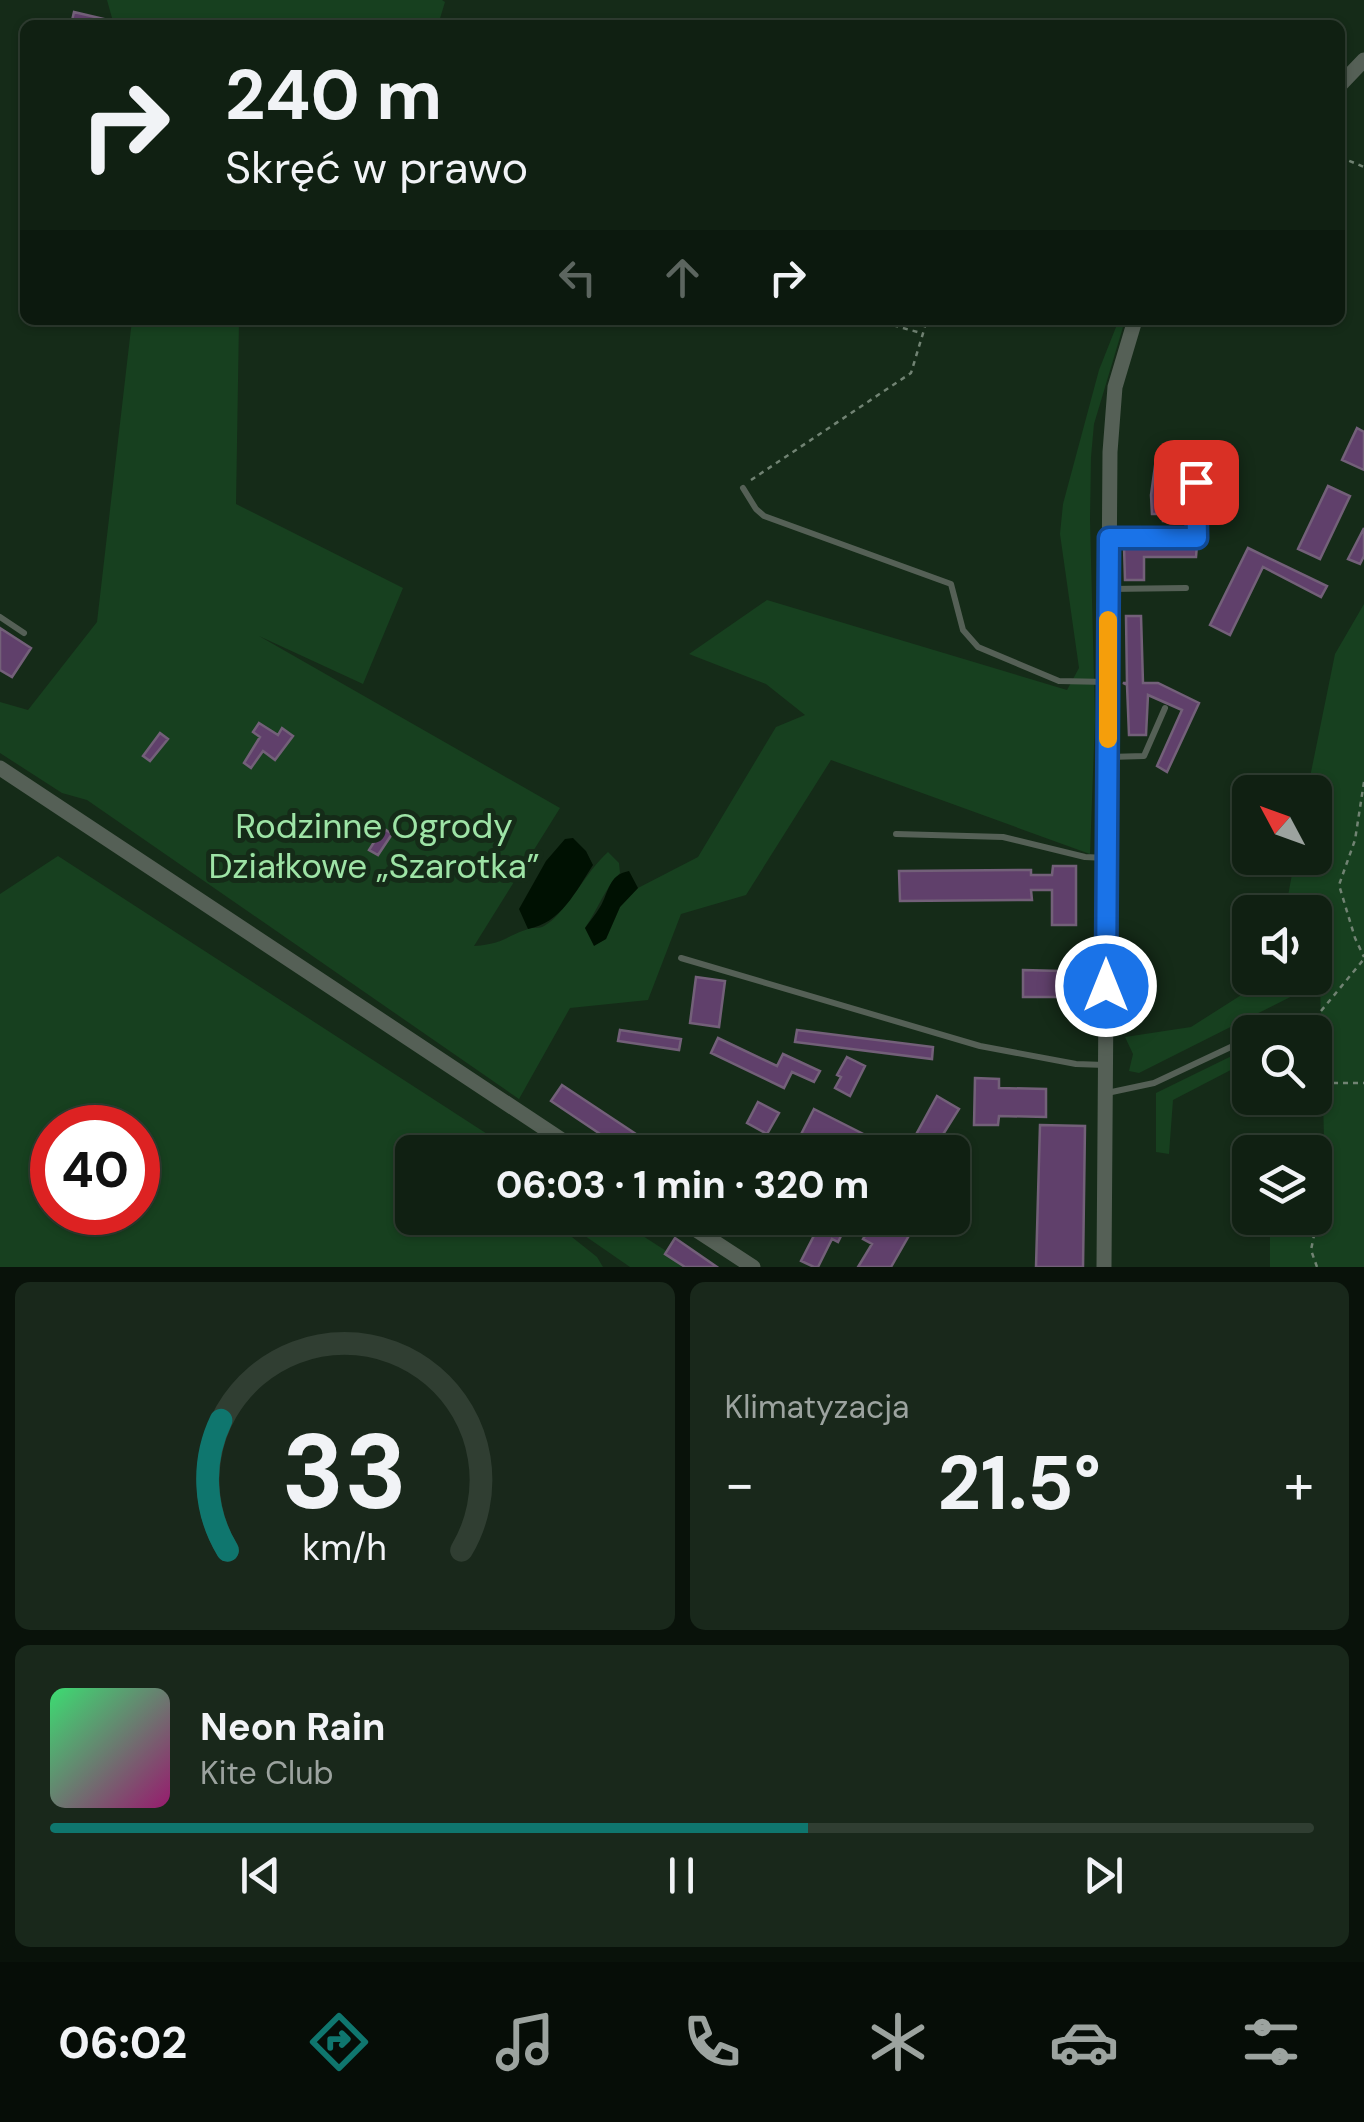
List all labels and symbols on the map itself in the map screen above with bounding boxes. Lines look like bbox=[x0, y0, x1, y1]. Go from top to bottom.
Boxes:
pin bbox=[1154, 440, 1239, 525]
north arrow bbox=[1232, 775, 1332, 875]
park label: Rodzinne Ogrody Działkowe „Szarotka” bbox=[208, 803, 540, 889]
position arrow bbox=[1054, 934, 1158, 1038]
speed limit sign: 40 bbox=[30, 1105, 160, 1235]

